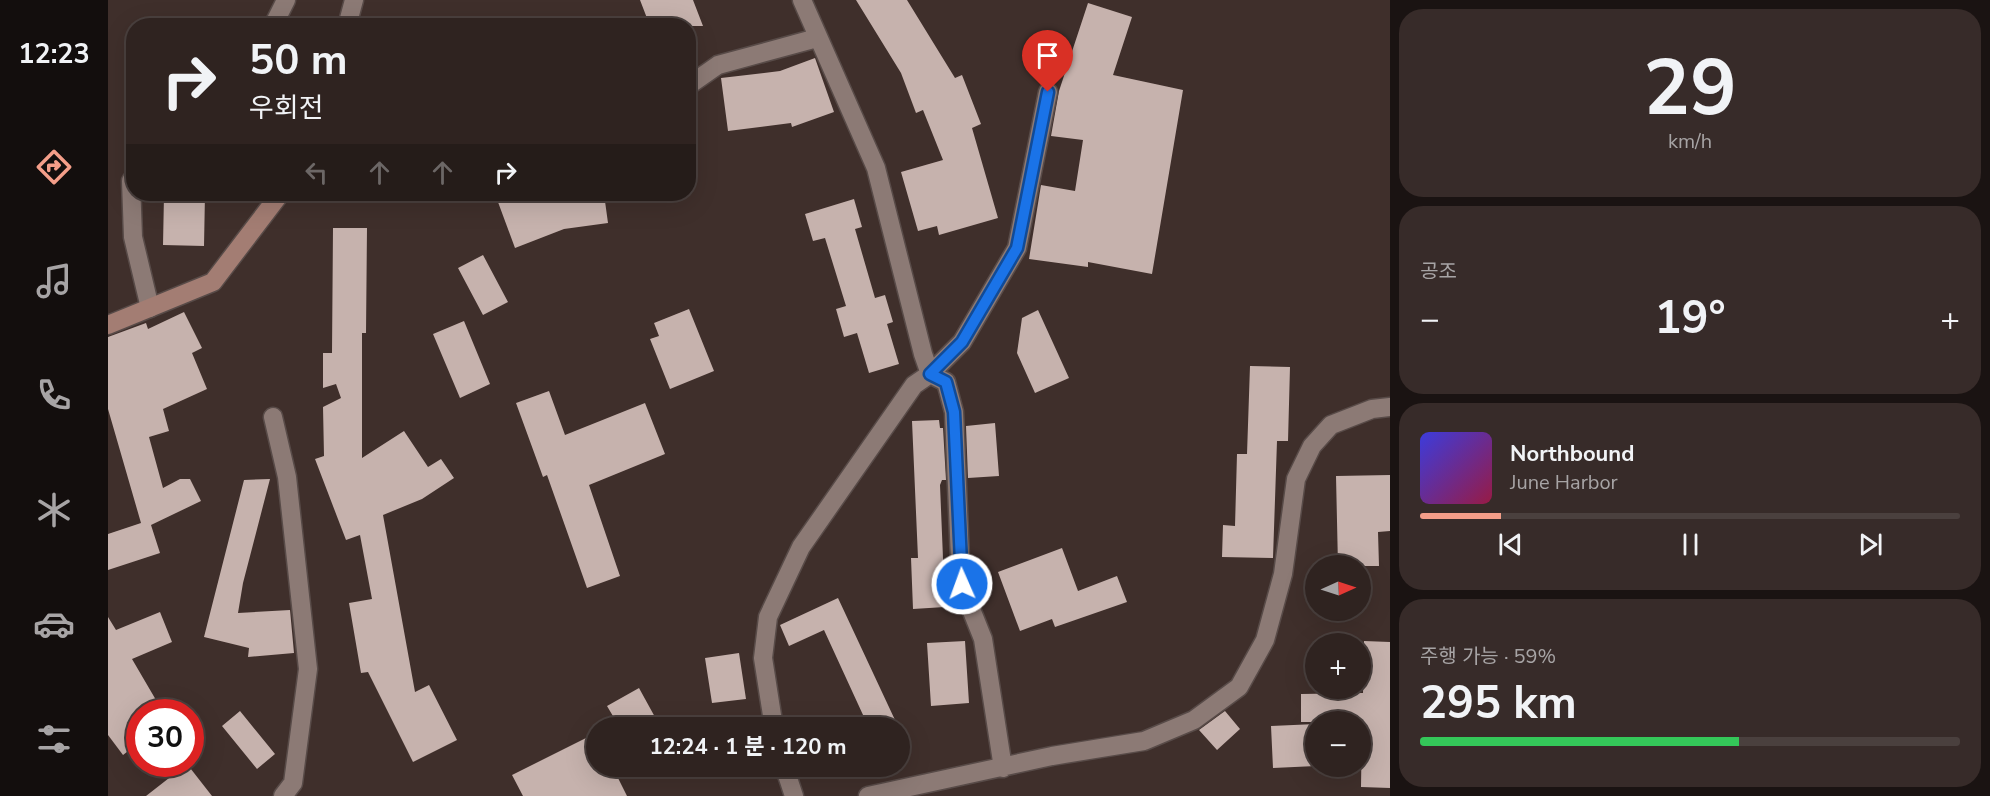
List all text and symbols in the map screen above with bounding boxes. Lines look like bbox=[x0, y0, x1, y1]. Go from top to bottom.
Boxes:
pin bbox=[1022, 30, 1073, 92]
text: 50 m bbox=[249, 32, 348, 89]
text: 29 bbox=[1643, 35, 1737, 142]
text: 12:23 bbox=[18, 36, 90, 73]
icon: arrive bbox=[1031, 39, 1064, 72]
icon: right bbox=[150, 42, 228, 120]
text: 우회전 bbox=[249, 90, 324, 127]
text: km/h bbox=[1668, 128, 1712, 155]
icon: directions bbox=[33, 146, 75, 188]
icon: left bbox=[300, 156, 333, 189]
icon: ahead bbox=[363, 156, 396, 189]
icon: ahead bbox=[426, 156, 459, 189]
icon: right bbox=[489, 156, 522, 189]
text: 공조 bbox=[1420, 258, 1457, 285]
icon: music bbox=[33, 260, 75, 302]
text: 19° bbox=[1654, 288, 1726, 349]
text: − bbox=[1420, 297, 1440, 342]
text: + bbox=[1940, 297, 1960, 342]
icon: phone bbox=[33, 374, 75, 416]
text: Northbound bbox=[1510, 439, 1634, 469]
text: June Harbor bbox=[1510, 469, 1618, 496]
icon: climate bbox=[33, 489, 75, 531]
icon: previous bbox=[1494, 528, 1527, 561]
icon: pause bbox=[1674, 528, 1707, 561]
icon: next bbox=[1854, 528, 1887, 561]
position arrow bbox=[930, 552, 994, 616]
north arrow bbox=[1305, 555, 1371, 621]
map controls bbox=[1305, 555, 1371, 777]
icon: car bbox=[33, 603, 75, 645]
button: + bbox=[1305, 633, 1371, 699]
text: 주행 가능 · 59% bbox=[1420, 643, 1556, 670]
text: 295 km bbox=[1420, 673, 1577, 734]
speed limit sign: 30 bbox=[126, 699, 204, 777]
button: − bbox=[1305, 711, 1371, 777]
icon: filters bbox=[33, 718, 75, 760]
text: 12:24 · 1 분 · 120 m bbox=[649, 732, 847, 762]

